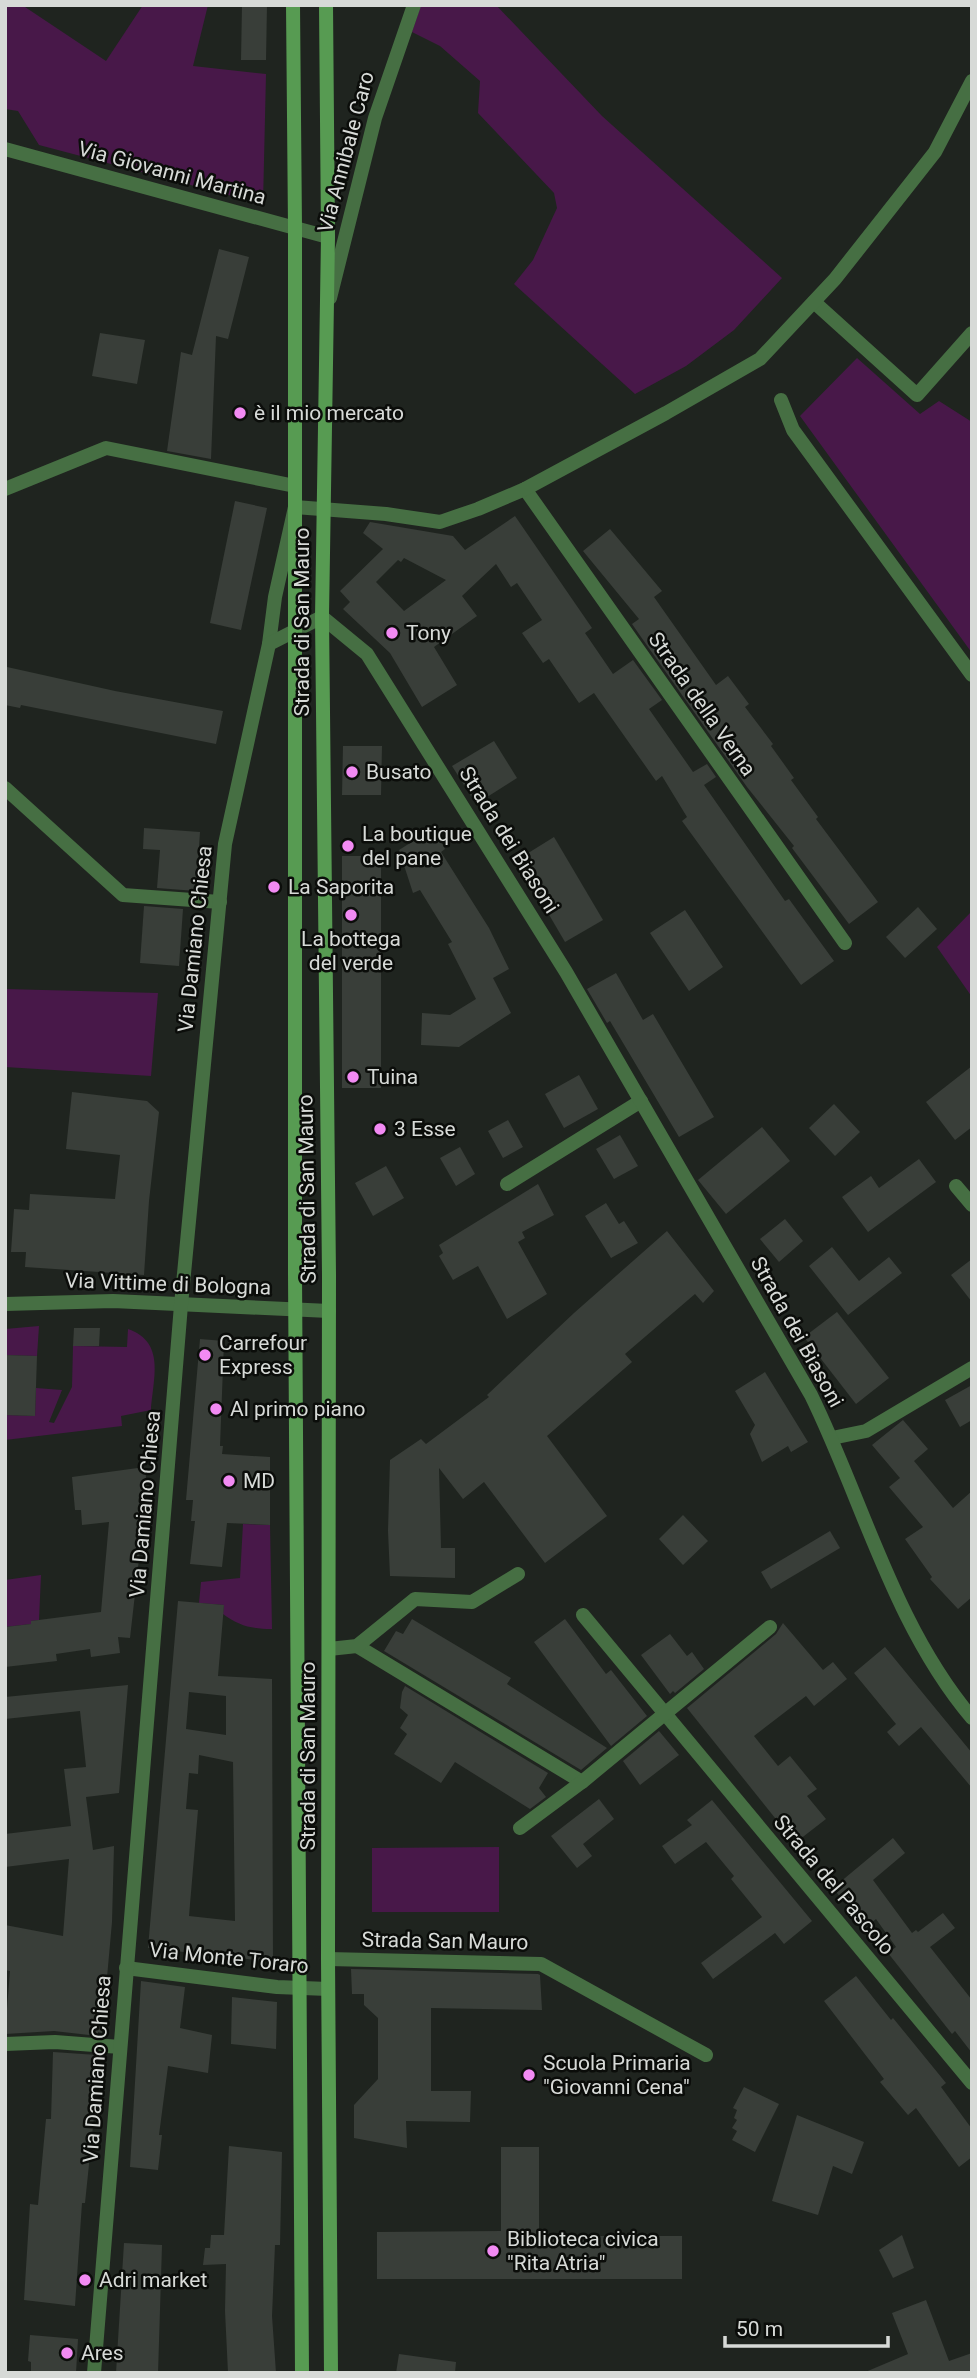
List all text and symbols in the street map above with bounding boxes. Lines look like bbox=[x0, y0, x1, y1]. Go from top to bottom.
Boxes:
street label: Via Annibale Caro bbox=[313, 69, 379, 235]
street label: Via Giovanni Martina bbox=[75, 136, 269, 210]
place label: è il mio mercato bbox=[254, 401, 404, 425]
marker: è il mio mercato bbox=[232, 405, 248, 421]
street label: Strada di San Mauro bbox=[290, 527, 314, 717]
place label: Tony bbox=[406, 621, 451, 645]
marker: Tony bbox=[384, 625, 400, 641]
street label: Strada della Verna bbox=[643, 628, 761, 780]
place label: Busato bbox=[366, 760, 432, 784]
street label: Strada dei Biasoni bbox=[454, 762, 564, 918]
marker: Busato bbox=[344, 764, 360, 780]
place label: La boutique del pane bbox=[362, 822, 472, 870]
marker: La boutique del pane bbox=[340, 838, 356, 854]
street label: Via Damiano Chiesa bbox=[173, 844, 217, 1034]
place label: La Saporita bbox=[288, 875, 394, 899]
marker: La Saporita bbox=[266, 879, 282, 895]
marker: La bottega del verde bbox=[343, 907, 359, 923]
place label: La bottega del verde bbox=[301, 927, 401, 975]
place label: Tuina bbox=[367, 1065, 418, 1089]
marker: Tuina bbox=[345, 1069, 361, 1085]
street label: Strada di San Mauro bbox=[293, 1094, 321, 1284]
place label: 3 Esse bbox=[394, 1117, 456, 1141]
marker: 3 Esse bbox=[372, 1121, 388, 1137]
street label: Strada dei Biasoni bbox=[746, 1253, 848, 1411]
street label: Via Vittime di Bologna bbox=[64, 1268, 272, 1300]
place label: Carrefour Express bbox=[219, 1331, 307, 1379]
marker: Carrefour Express bbox=[197, 1347, 213, 1363]
place label: Al primo piano bbox=[230, 1397, 366, 1421]
marker: Al primo piano bbox=[208, 1401, 224, 1417]
street label: Via Damiano Chiesa bbox=[125, 1409, 165, 1599]
place label: MD bbox=[243, 1469, 275, 1493]
marker: MD bbox=[221, 1473, 237, 1489]
street label: Strada di San Mauro bbox=[296, 1661, 320, 1851]
street label: Strada del Pascolo bbox=[769, 1810, 899, 1960]
street label: Strada San Mauro bbox=[361, 1928, 529, 1954]
street label: Via Monte Toraro bbox=[148, 1938, 310, 1978]
street label: Via Damiano Chiesa bbox=[78, 1975, 116, 2163]
place label: Scuola Primaria "Giovanni Cena" bbox=[543, 2051, 691, 2099]
marker: Scuola Primaria "Giovanni Cena" bbox=[521, 2067, 537, 2083]
place label: Biblioteca civica "Rita Atria" bbox=[507, 2227, 659, 2275]
marker: Biblioteca civica "Rita Atria" bbox=[485, 2243, 501, 2259]
place label: Adri market bbox=[99, 2268, 208, 2292]
marker: Adri market bbox=[77, 2272, 93, 2288]
scale bar bbox=[725, 2304, 888, 2348]
text: 50 m bbox=[736, 2317, 783, 2341]
place label: Ares bbox=[81, 2341, 124, 2365]
marker: Ares bbox=[59, 2345, 75, 2361]

